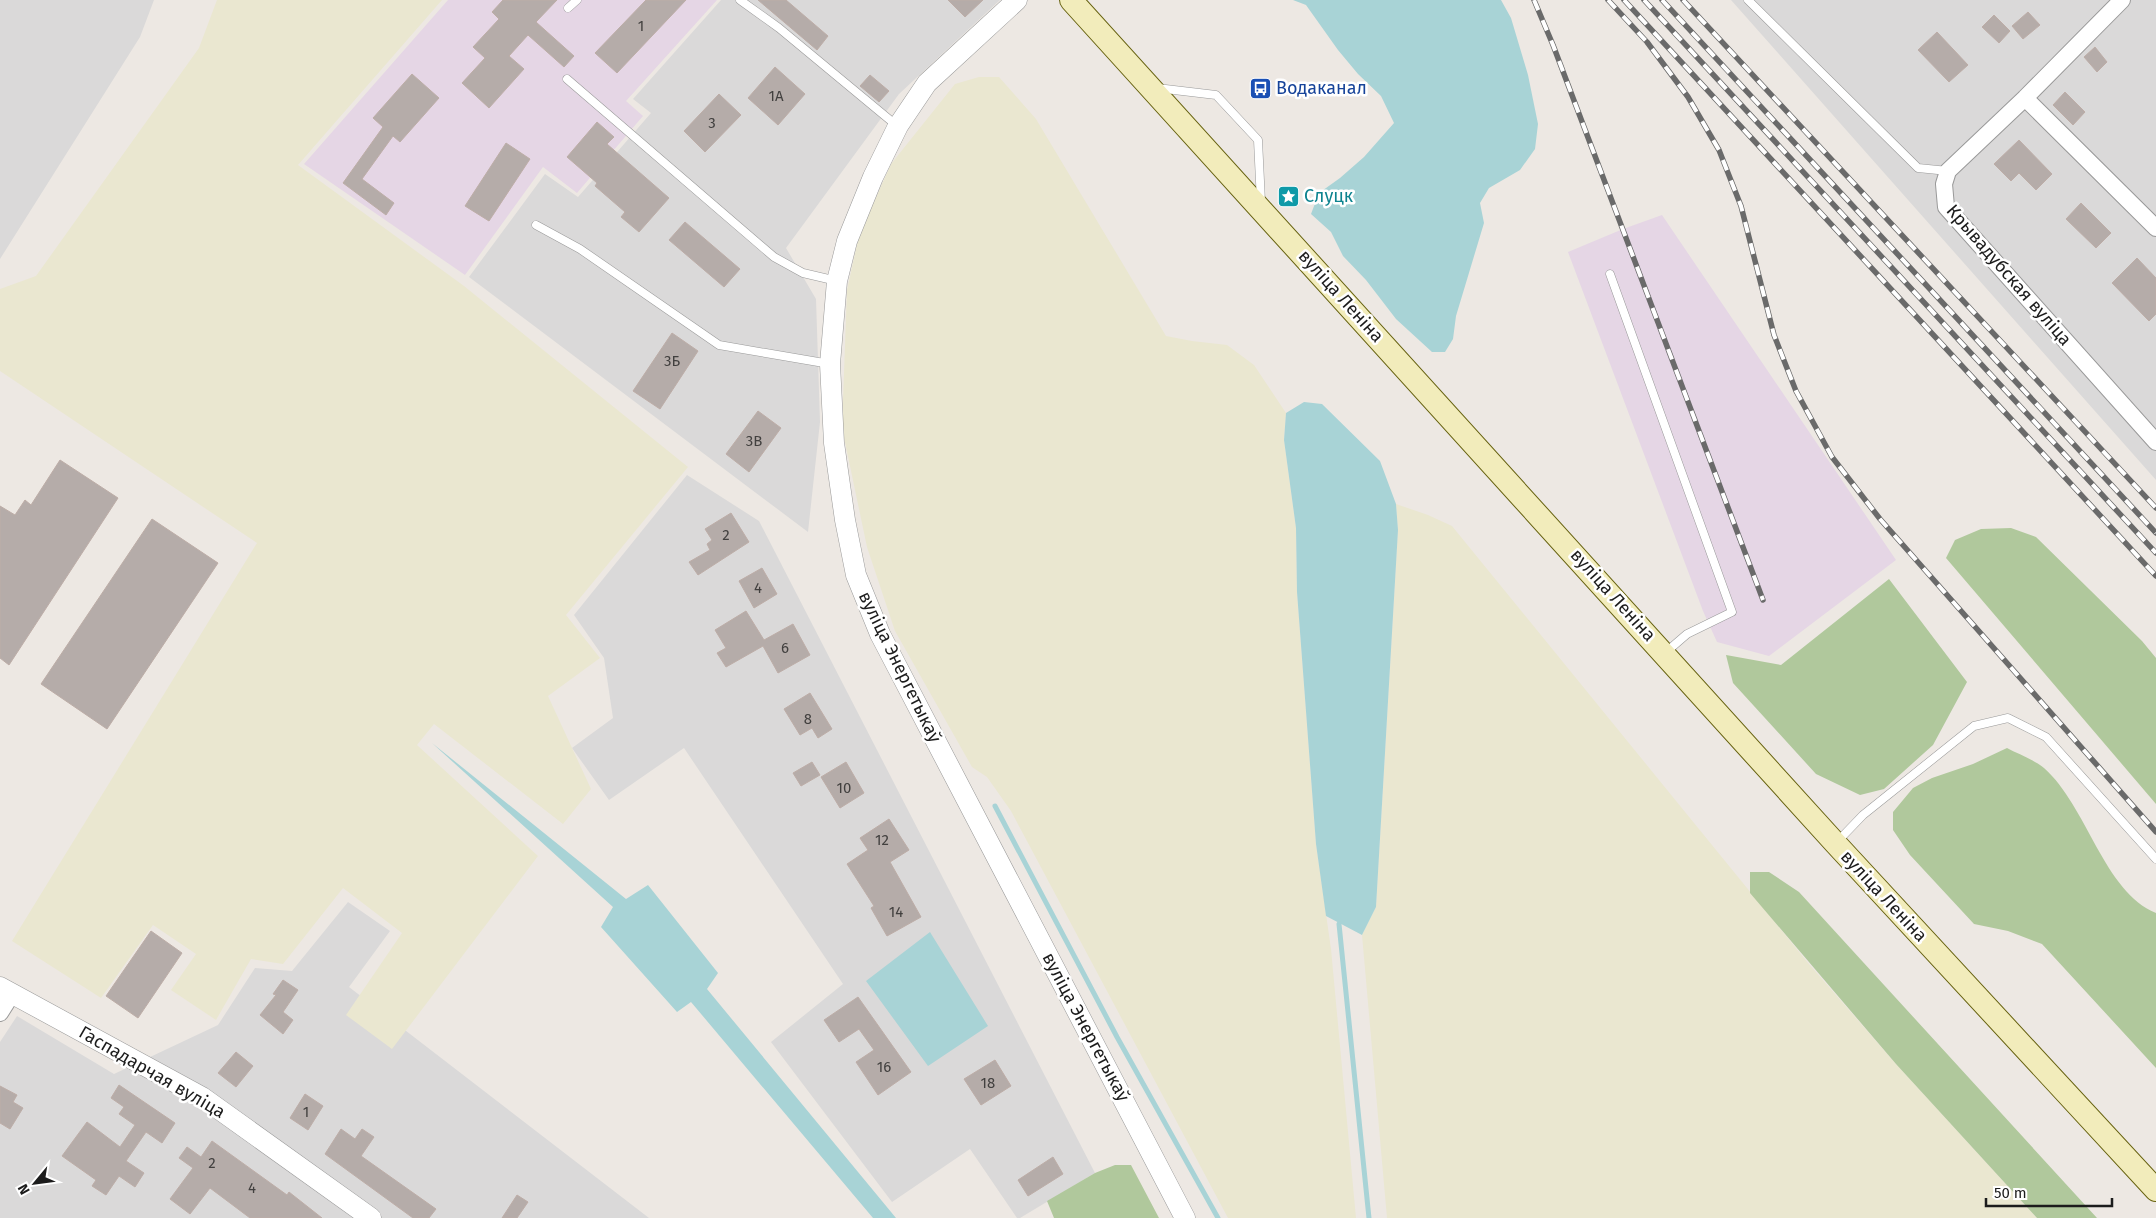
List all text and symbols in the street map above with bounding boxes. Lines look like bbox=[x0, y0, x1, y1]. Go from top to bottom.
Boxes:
house number: 1 bbox=[638, 17, 644, 35]
bus stop icon: Водаканал bbox=[1248, 76, 1272, 100]
place label: Водаканал bbox=[1276, 77, 1367, 99]
house number: 1А bbox=[768, 87, 784, 105]
house number: 3 bbox=[708, 114, 716, 132]
place icon: Слуцк bbox=[1276, 184, 1300, 208]
place label: Слуцк bbox=[1304, 185, 1354, 207]
street label: Крывадубская вуліца bbox=[1942, 200, 2076, 350]
street label: вуліца Леніна bbox=[1294, 245, 1388, 347]
house number: 3Б bbox=[664, 352, 680, 370]
house number: 3В bbox=[746, 432, 762, 450]
house number: 2 bbox=[722, 526, 730, 544]
street label: вуліца Леніна bbox=[1566, 544, 1660, 646]
house number: 4 bbox=[754, 579, 762, 597]
street label: вуліца Энергетыкаў bbox=[854, 588, 946, 746]
house number: 6 bbox=[781, 639, 789, 657]
house number: 8 bbox=[804, 710, 812, 728]
house number: 10 bbox=[837, 779, 851, 797]
house number: 12 bbox=[875, 831, 889, 849]
street label: вуліца Леніна bbox=[1836, 846, 1932, 946]
house number: 14 bbox=[889, 903, 903, 921]
street label: вуліца Энергетыкаў bbox=[1037, 949, 1135, 1105]
street label: Гаспадарчая вуліца bbox=[75, 1021, 229, 1123]
house number: 16 bbox=[877, 1058, 891, 1076]
house number: 18 bbox=[981, 1074, 995, 1092]
house number: 1 bbox=[303, 1103, 309, 1121]
house number: 2 bbox=[208, 1154, 216, 1172]
north arrow bbox=[10, 1158, 60, 1208]
scale bar bbox=[1986, 1176, 2112, 1208]
house number: 4 bbox=[248, 1179, 256, 1197]
text: N bbox=[14, 1181, 34, 1197]
text: 50 m bbox=[1994, 1184, 2027, 1202]

